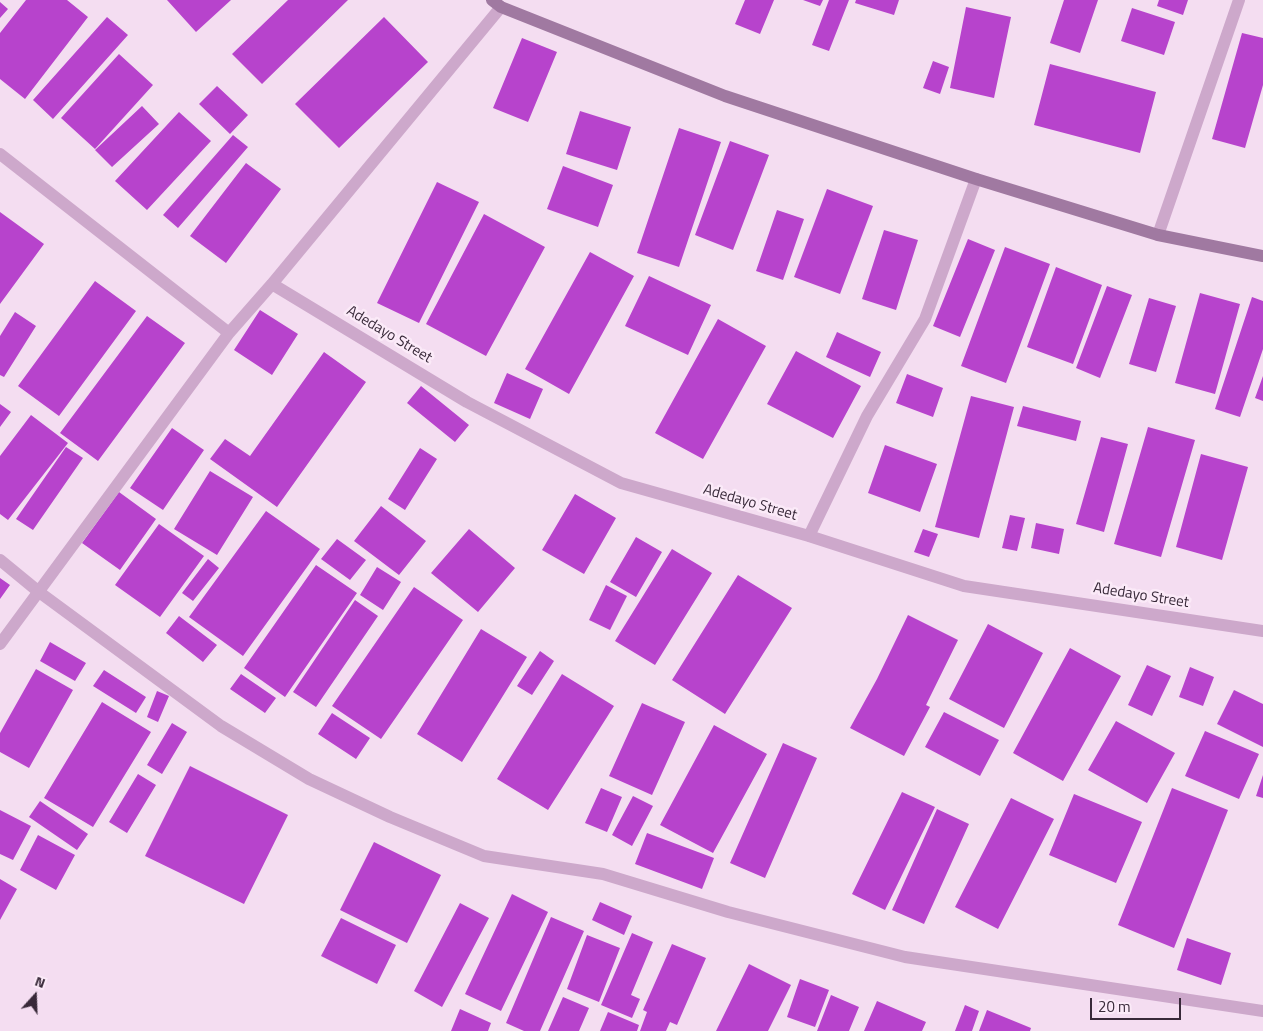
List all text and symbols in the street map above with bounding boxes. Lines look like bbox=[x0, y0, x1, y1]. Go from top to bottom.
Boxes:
street label: Adedayo Street bbox=[343, 302, 435, 368]
street label: Adedayo Street bbox=[701, 481, 799, 525]
street label: Adedayo Street bbox=[1092, 580, 1190, 612]
text: N bbox=[32, 970, 48, 993]
north arrow bbox=[10, 971, 60, 1021]
scale bar bbox=[1093, 988, 1184, 1020]
text: 20 m bbox=[1098, 995, 1131, 1018]

